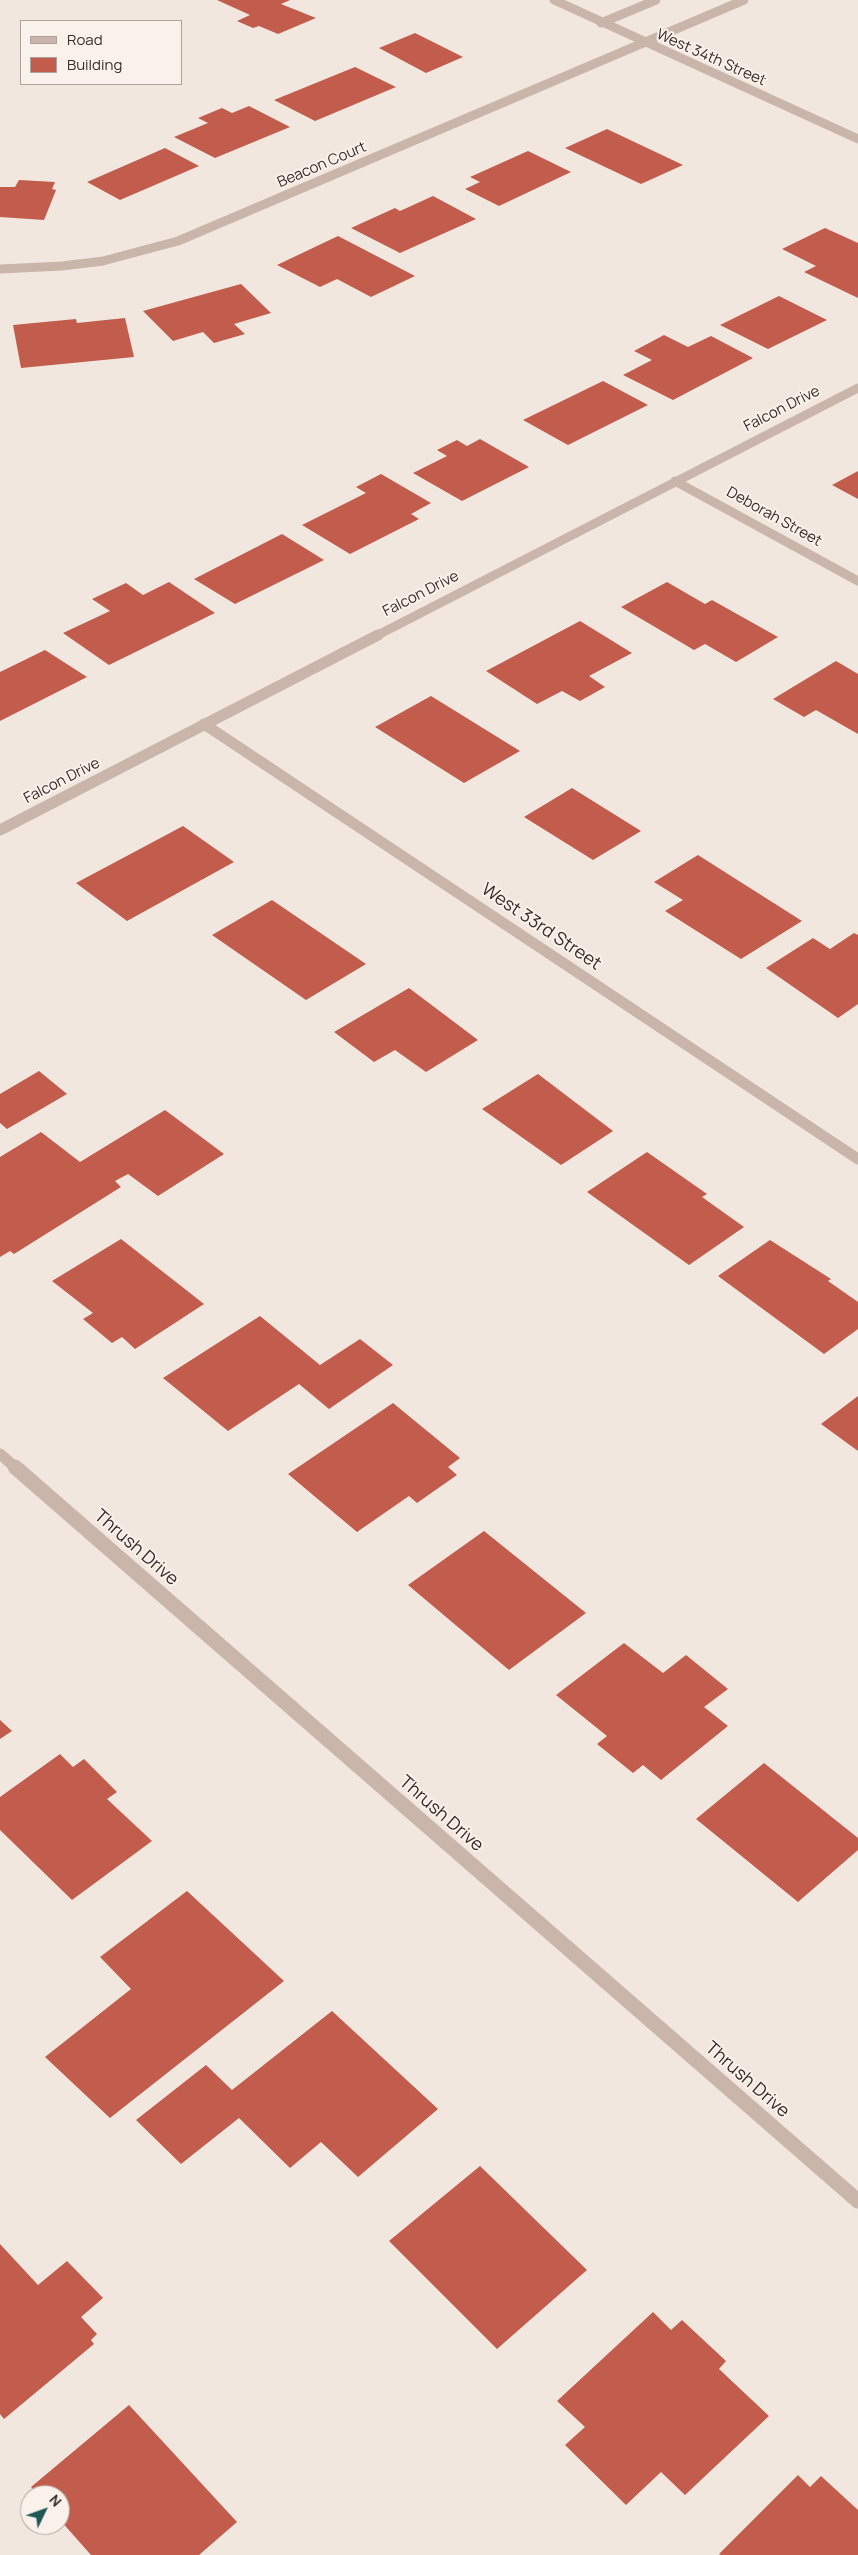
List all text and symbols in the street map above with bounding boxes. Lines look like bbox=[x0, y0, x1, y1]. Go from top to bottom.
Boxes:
legend bbox=[20, 20, 182, 85]
street label: West 34th Street bbox=[653, 26, 769, 90]
text: Road bbox=[67, 29, 103, 50]
text: Building bbox=[67, 54, 122, 75]
street label: Beacon Court bbox=[275, 138, 369, 192]
street label: Falcon Drive bbox=[741, 382, 823, 436]
street label: Deborah Street bbox=[723, 483, 825, 551]
street label: Falcon Drive bbox=[380, 567, 462, 621]
street label: Falcon Drive bbox=[21, 754, 103, 808]
street label: West 33rd Street bbox=[477, 879, 605, 975]
street label: Thrush Drive bbox=[90, 1506, 182, 1590]
street label: Thrush Drive bbox=[395, 1772, 487, 1856]
street label: Thrush Drive bbox=[701, 2038, 793, 2122]
north arrow bbox=[20, 2485, 70, 2535]
text: N bbox=[45, 2490, 66, 2510]

